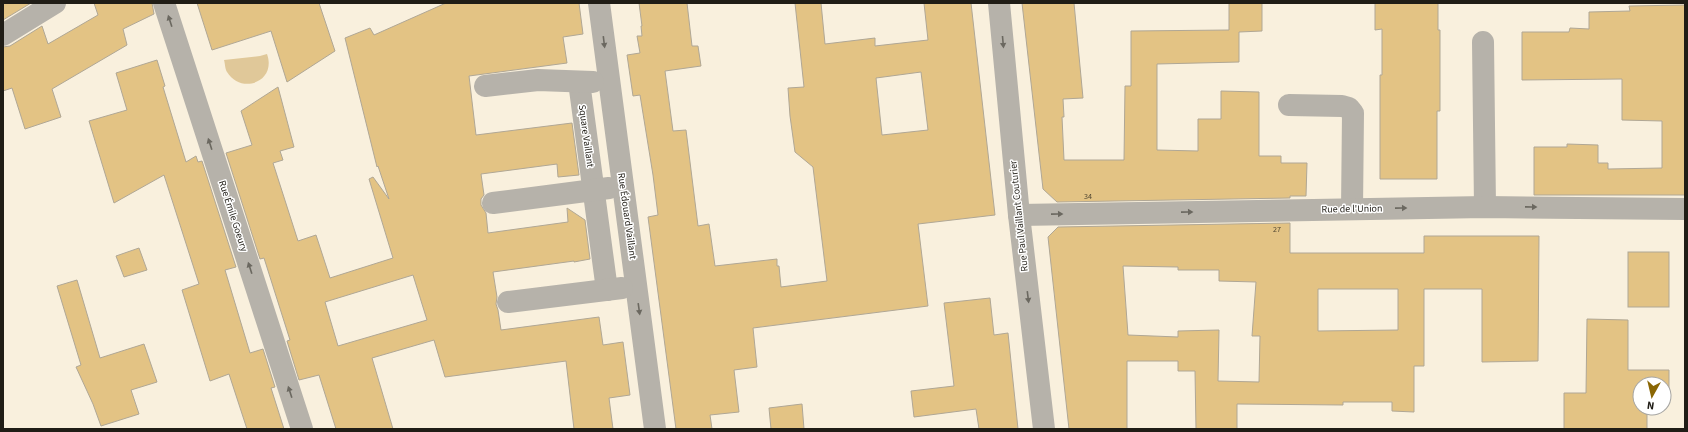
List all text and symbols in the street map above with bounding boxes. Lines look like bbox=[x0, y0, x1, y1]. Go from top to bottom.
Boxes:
one-way arrow bbox=[167, 14, 173, 26]
one-way arrow bbox=[601, 36, 607, 48]
one-way arrow bbox=[999, 36, 1006, 48]
street label: Square Vaillant bbox=[575, 104, 597, 169]
one-way arrow bbox=[207, 138, 213, 150]
street label: Rue Paul Vaillant Couturier bbox=[1006, 159, 1032, 272]
street label: Rue Édouard Vaillant bbox=[614, 172, 640, 261]
street label: Rue Émile Goeury bbox=[215, 179, 251, 254]
house number: 34 bbox=[1084, 191, 1092, 202]
street label: Rue de l'Union bbox=[1321, 201, 1383, 217]
one-way arrow bbox=[1525, 204, 1538, 210]
one-way arrow bbox=[1395, 205, 1408, 211]
one-way arrow bbox=[1181, 208, 1193, 215]
one-way arrow bbox=[1051, 210, 1063, 217]
house number: 27 bbox=[1273, 224, 1281, 235]
one-way arrow bbox=[247, 262, 253, 274]
one-way arrow bbox=[1025, 290, 1031, 303]
one-way arrow bbox=[636, 303, 642, 315]
north arrow bbox=[1632, 376, 1672, 416]
one-way arrow bbox=[287, 386, 293, 398]
text: N bbox=[1646, 397, 1655, 413]

